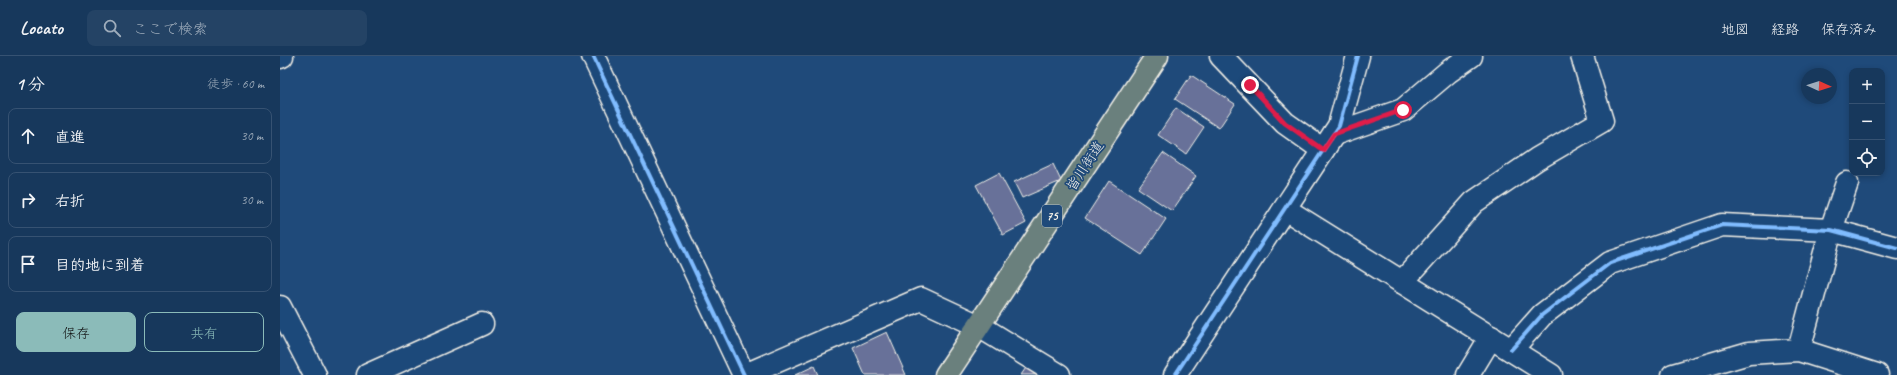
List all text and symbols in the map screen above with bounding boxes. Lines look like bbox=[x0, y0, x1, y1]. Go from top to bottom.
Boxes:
search box bbox=[87, 10, 367, 46]
text: Locato bbox=[20, 16, 63, 40]
icon: search bbox=[101, 17, 123, 39]
text: ここで検索 bbox=[133, 20, 208, 39]
text: 地図 bbox=[1721, 21, 1749, 38]
text: 経路 bbox=[1771, 21, 1799, 38]
text: 保存済み bbox=[1821, 21, 1877, 38]
north arrow bbox=[1801, 68, 1837, 104]
map controls bbox=[1849, 68, 1885, 176]
button: + bbox=[1849, 68, 1885, 104]
text: 1 分 bbox=[16, 74, 45, 95]
text: 徒歩 · 60 m bbox=[207, 76, 264, 92]
route end bbox=[1241, 76, 1259, 94]
route start bbox=[1394, 101, 1412, 119]
button: − bbox=[1849, 104, 1885, 140]
icon: ahead bbox=[17, 125, 39, 147]
text: 直進 bbox=[55, 128, 85, 147]
text: 30 m bbox=[241, 128, 263, 144]
street label: 皆川街道 bbox=[1063, 138, 1107, 194]
button: locate bbox=[1849, 140, 1885, 176]
icon: right bbox=[17, 189, 39, 211]
text: 右折 bbox=[55, 192, 85, 211]
text: 30 m bbox=[241, 192, 263, 208]
road number: 75 bbox=[1042, 205, 1062, 227]
icon: arrive bbox=[17, 253, 39, 275]
text: 目的地に到着 bbox=[55, 256, 145, 275]
button: 保存 bbox=[16, 312, 136, 352]
button: 共有 bbox=[144, 312, 264, 352]

